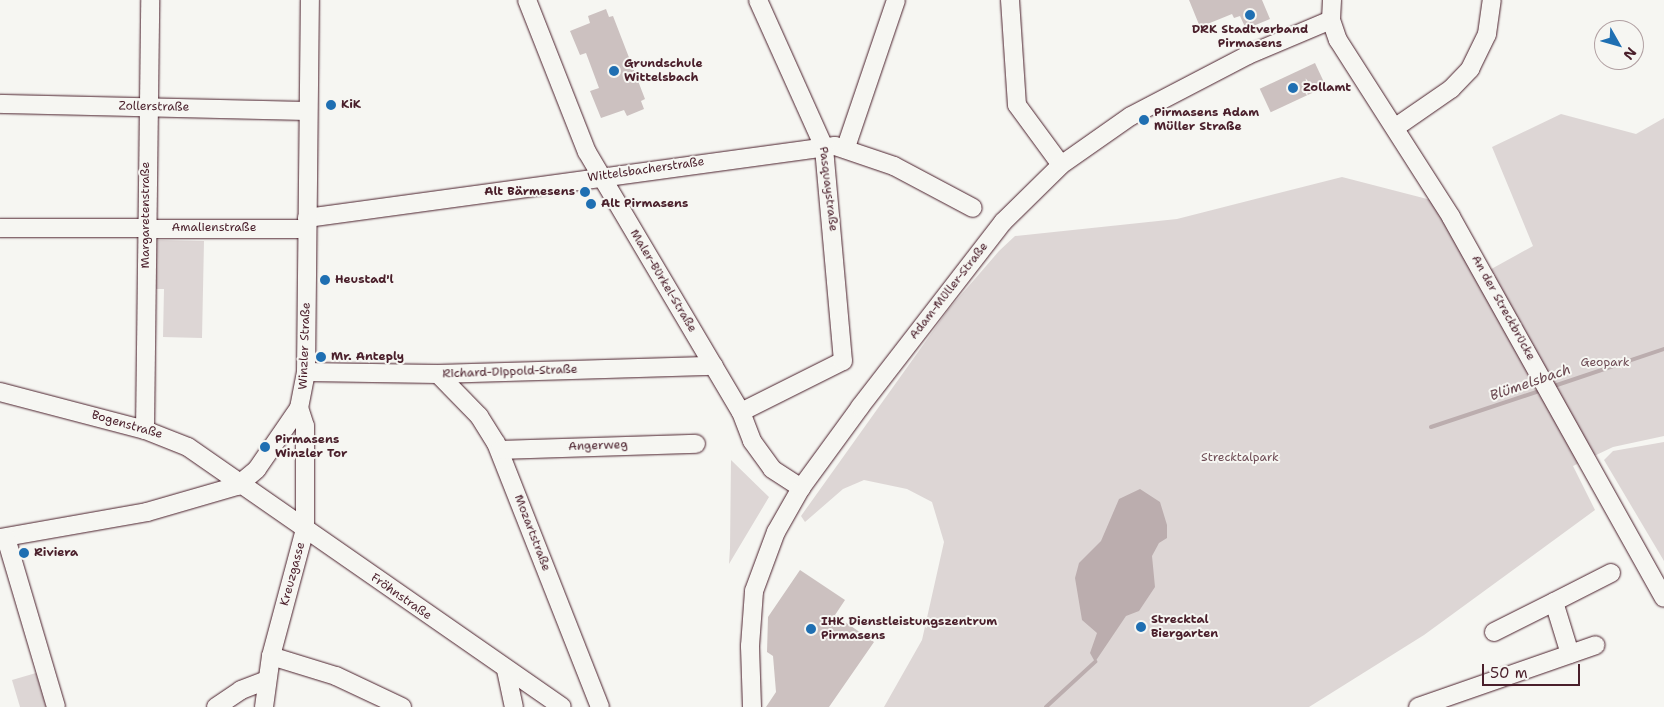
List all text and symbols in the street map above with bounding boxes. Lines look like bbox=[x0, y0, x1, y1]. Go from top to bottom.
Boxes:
marker: DRK Stadtverband Pirmasens bbox=[1244, 9, 1256, 21]
north arrow bbox=[1594, 20, 1644, 70]
place label: DRK Stadtverband Pirmasens bbox=[1192, 23, 1308, 51]
text: N bbox=[1620, 44, 1641, 64]
place label: Grundschule Wittelsbach bbox=[624, 57, 703, 85]
marker: Grundschule Wittelsbach bbox=[608, 65, 620, 77]
place label: Zollamt bbox=[1303, 81, 1351, 95]
marker: Zollamt bbox=[1287, 82, 1299, 94]
place label: KiK bbox=[341, 98, 361, 112]
street label: Zollerstraße bbox=[119, 99, 189, 115]
marker: KiK bbox=[325, 99, 337, 111]
place label: Pirmasens Adam Müller Straße bbox=[1154, 106, 1259, 134]
marker: Pirmasens Adam Müller Straße bbox=[1138, 114, 1150, 126]
street label: Pasquaystraße bbox=[816, 146, 840, 232]
street label: Wittelsbacherstraße bbox=[587, 155, 705, 185]
street label: Margaretenstraße bbox=[139, 162, 153, 268]
place label: Alt Bärmesens bbox=[484, 185, 575, 199]
marker: Alt Bärmesens bbox=[579, 186, 591, 198]
place label: Alt Pirmasens bbox=[601, 197, 688, 211]
marker: Alt Pirmasens bbox=[585, 198, 597, 210]
street label: Amalienstraße bbox=[172, 221, 256, 235]
street label: Maler-Bürkel-Straße bbox=[627, 227, 699, 335]
street label: Adam-Müller-Straße bbox=[907, 240, 991, 342]
street label: An der Streckbrücke bbox=[1468, 253, 1538, 363]
place label: Heustad'l bbox=[335, 273, 394, 287]
marker: Heustad'l bbox=[319, 274, 331, 286]
street label: Winzler Straße bbox=[296, 302, 314, 390]
place label: Mr. Anteply bbox=[331, 350, 404, 364]
marker: Mr. Anteply bbox=[315, 351, 327, 363]
park label: Geopark bbox=[1580, 356, 1630, 370]
water label: Blümelsbach bbox=[1487, 360, 1573, 404]
street label: Richard-Dippold-Straße bbox=[442, 362, 578, 382]
street label: Bogenstraße bbox=[90, 408, 164, 442]
place label: Pirmasens Winzler Tor bbox=[275, 433, 347, 461]
street label: Angerweg bbox=[568, 438, 628, 454]
marker: Pirmasens Winzler Tor bbox=[259, 441, 271, 453]
park label: Strecktalpark bbox=[1201, 451, 1279, 465]
street label: Mozartstraße bbox=[511, 493, 553, 573]
street label: Kreuzgasse bbox=[278, 541, 308, 607]
place label: Riviera bbox=[34, 546, 78, 560]
marker: Riviera bbox=[18, 547, 30, 559]
street label: Fröhnstraße bbox=[368, 571, 434, 623]
place label: Strecktal Biergarten bbox=[1151, 613, 1218, 641]
place label: IHK Dienstleistungszentrum Pirmasens bbox=[821, 615, 997, 643]
marker: Strecktal Biergarten bbox=[1135, 621, 1147, 633]
marker: IHK Dienstleistungszentrum Pirmasens bbox=[805, 623, 817, 635]
scale bar bbox=[1484, 654, 1582, 686]
text: 50 m bbox=[1490, 663, 1528, 683]

